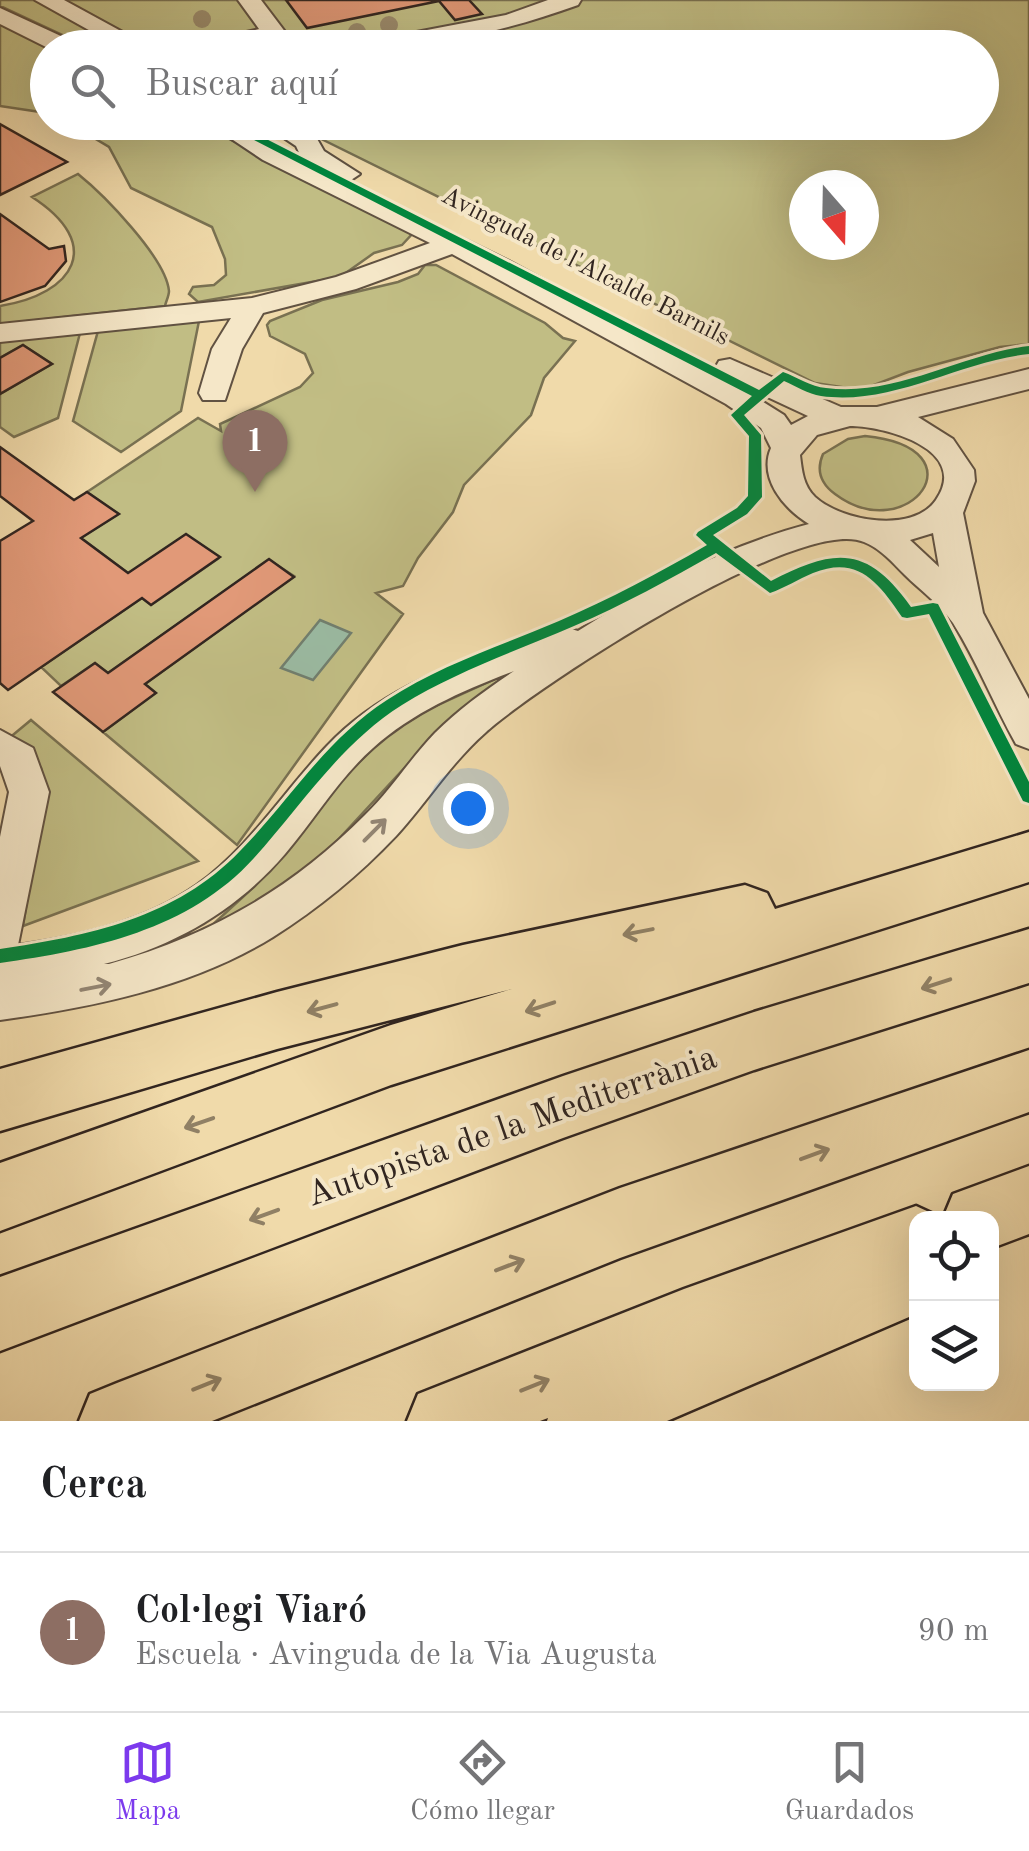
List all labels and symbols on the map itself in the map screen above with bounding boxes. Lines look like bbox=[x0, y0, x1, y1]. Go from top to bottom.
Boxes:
north arrow bbox=[789, 170, 879, 260]
street label: Avinguda de l'Alcalde Barnils bbox=[437, 183, 733, 351]
pin: 1 bbox=[222, 410, 288, 492]
your location bbox=[443, 783, 494, 834]
one-way arrow bbox=[362, 818, 386, 842]
one-way arrow bbox=[622, 923, 654, 942]
one-way arrow bbox=[80, 976, 112, 995]
one-way arrow bbox=[920, 976, 952, 994]
one-way arrow bbox=[306, 999, 338, 1018]
one-way arrow bbox=[524, 1000, 556, 1018]
street label: Autopista de la Mediterrània bbox=[303, 1040, 721, 1214]
one-way arrow bbox=[184, 1115, 215, 1133]
one-way arrow bbox=[798, 1144, 829, 1162]
one-way arrow bbox=[250, 1207, 281, 1225]
one-way arrow bbox=[494, 1255, 524, 1273]
one-way arrow bbox=[191, 1374, 222, 1392]
one-way arrow bbox=[519, 1375, 550, 1393]

